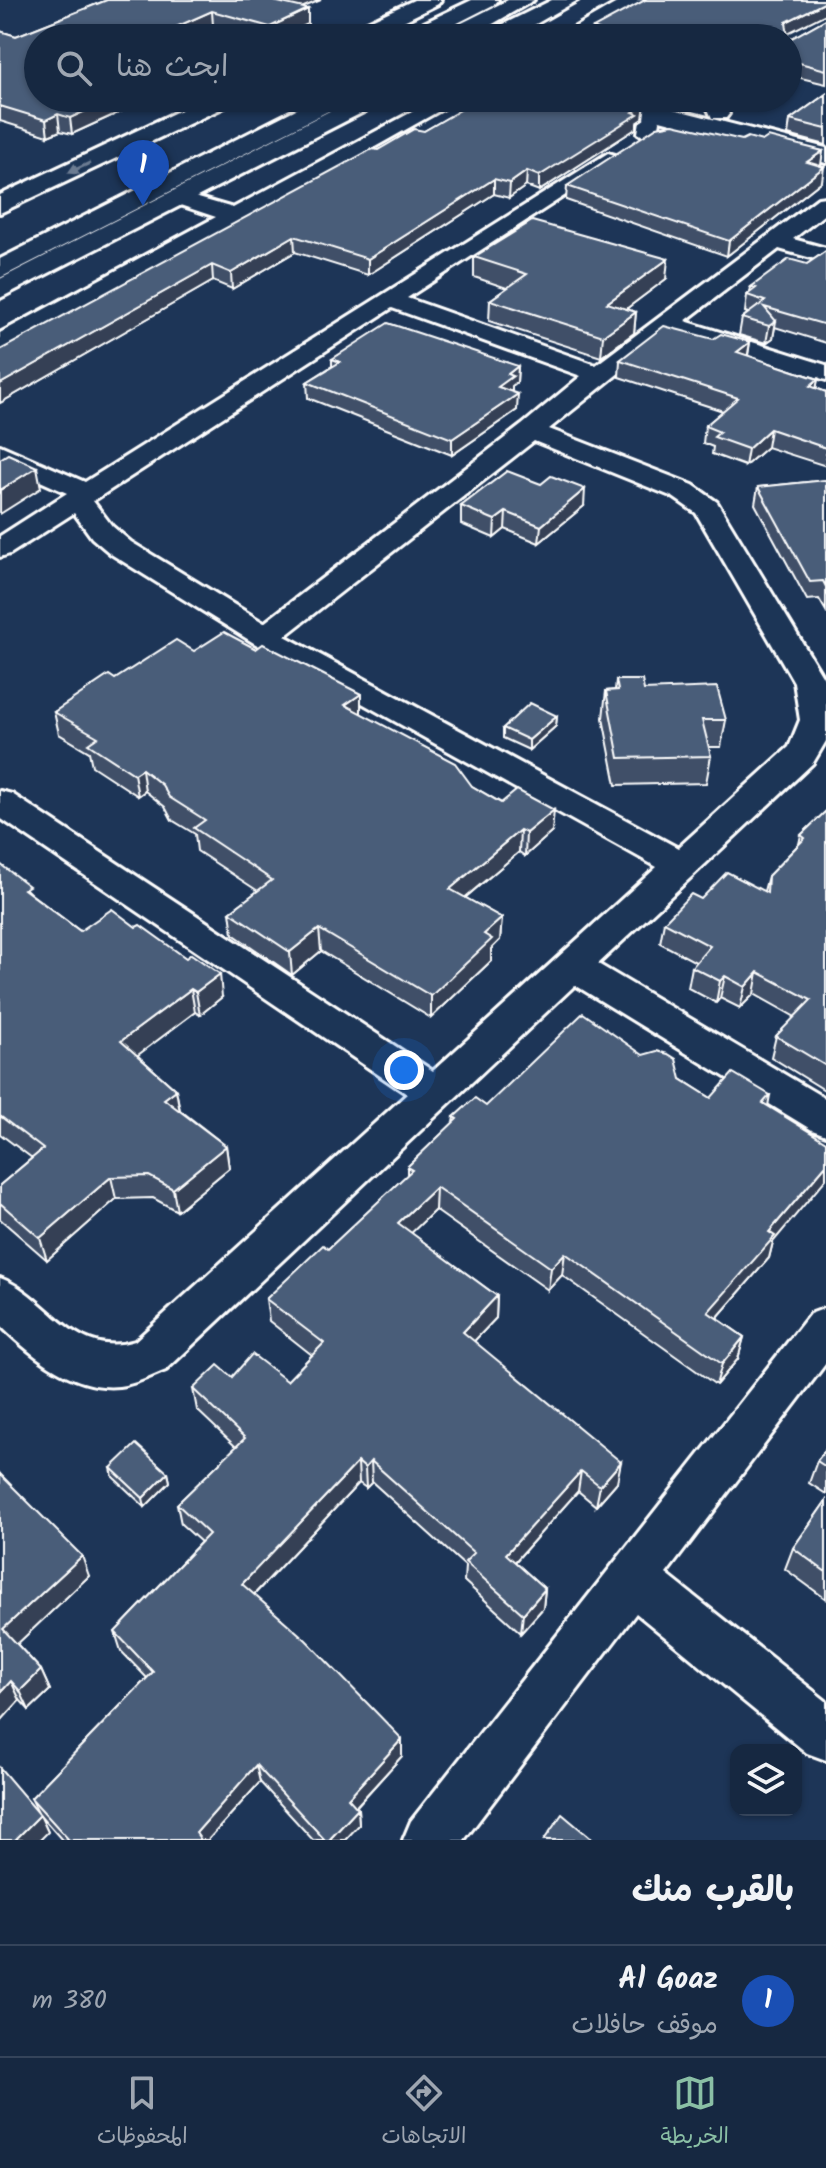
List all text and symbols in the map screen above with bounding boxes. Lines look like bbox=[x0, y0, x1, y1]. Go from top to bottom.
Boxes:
search box bbox=[24, 24, 802, 112]
text: ابحث هنا bbox=[116, 44, 228, 92]
icon: search bbox=[52, 46, 96, 90]
pin: 1 bbox=[117, 140, 169, 206]
one-way arrow bbox=[67, 161, 91, 175]
your location bbox=[384, 1050, 424, 1090]
map controls bbox=[730, 1744, 802, 1816]
button: layers bbox=[730, 1744, 802, 1816]
text: بالقرب منك bbox=[632, 1865, 794, 1919]
text: Al Goaz bbox=[618, 1956, 718, 2004]
text: 380 m bbox=[32, 1980, 107, 2022]
text: 1 bbox=[764, 1980, 772, 2022]
text: موقف حافلات bbox=[571, 2005, 718, 2047]
tab: المحفوظات bbox=[97, 2071, 188, 2155]
tab: الاتجاهات bbox=[381, 2071, 466, 2155]
tab: الخريطة bbox=[660, 2071, 729, 2155]

